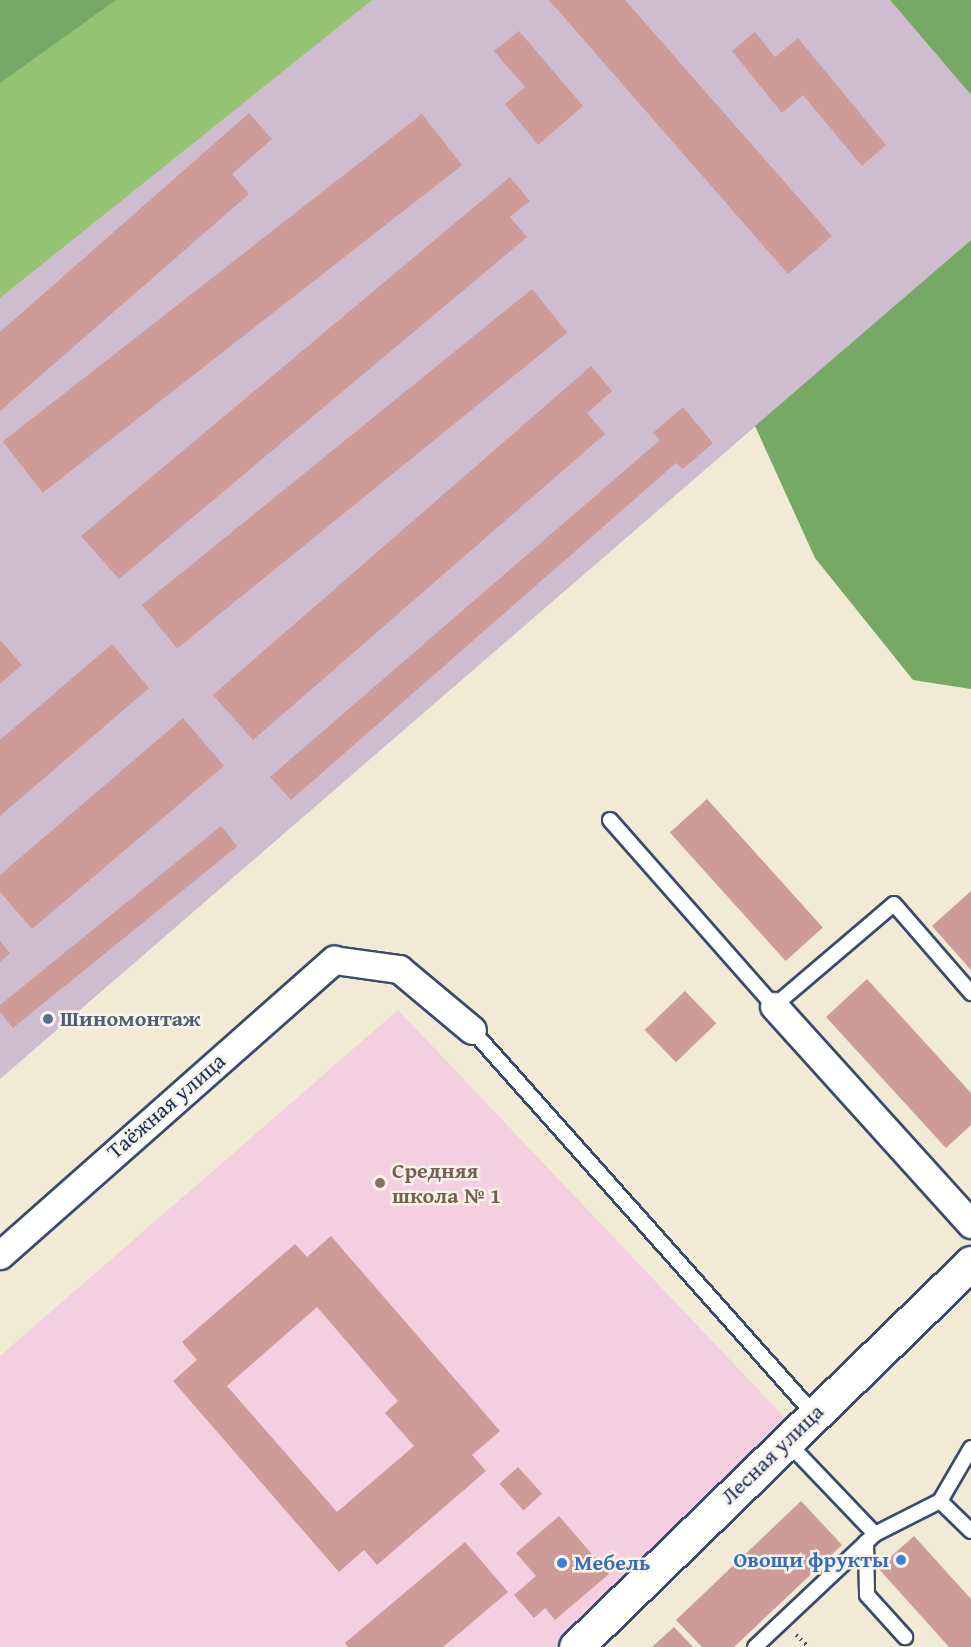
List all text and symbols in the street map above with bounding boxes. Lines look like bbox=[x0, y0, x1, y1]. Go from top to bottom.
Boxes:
place label: Шиномонтаж bbox=[60, 1006, 200, 1032]
marker: Шиномонтаж bbox=[41, 1012, 55, 1026]
street label: Таёжная улица bbox=[102, 1048, 230, 1164]
place label: Средняя школа № 1 bbox=[392, 1157, 501, 1208]
marker: Средняя школа № 1 bbox=[373, 1176, 387, 1190]
street label: Лесная улица bbox=[715, 1398, 829, 1510]
place label: Овощи фрукты bbox=[734, 1547, 889, 1573]
place label: Мебель bbox=[574, 1550, 650, 1576]
marker: Овощи фрукты bbox=[894, 1553, 908, 1567]
marker: Мебель bbox=[555, 1556, 569, 1570]

